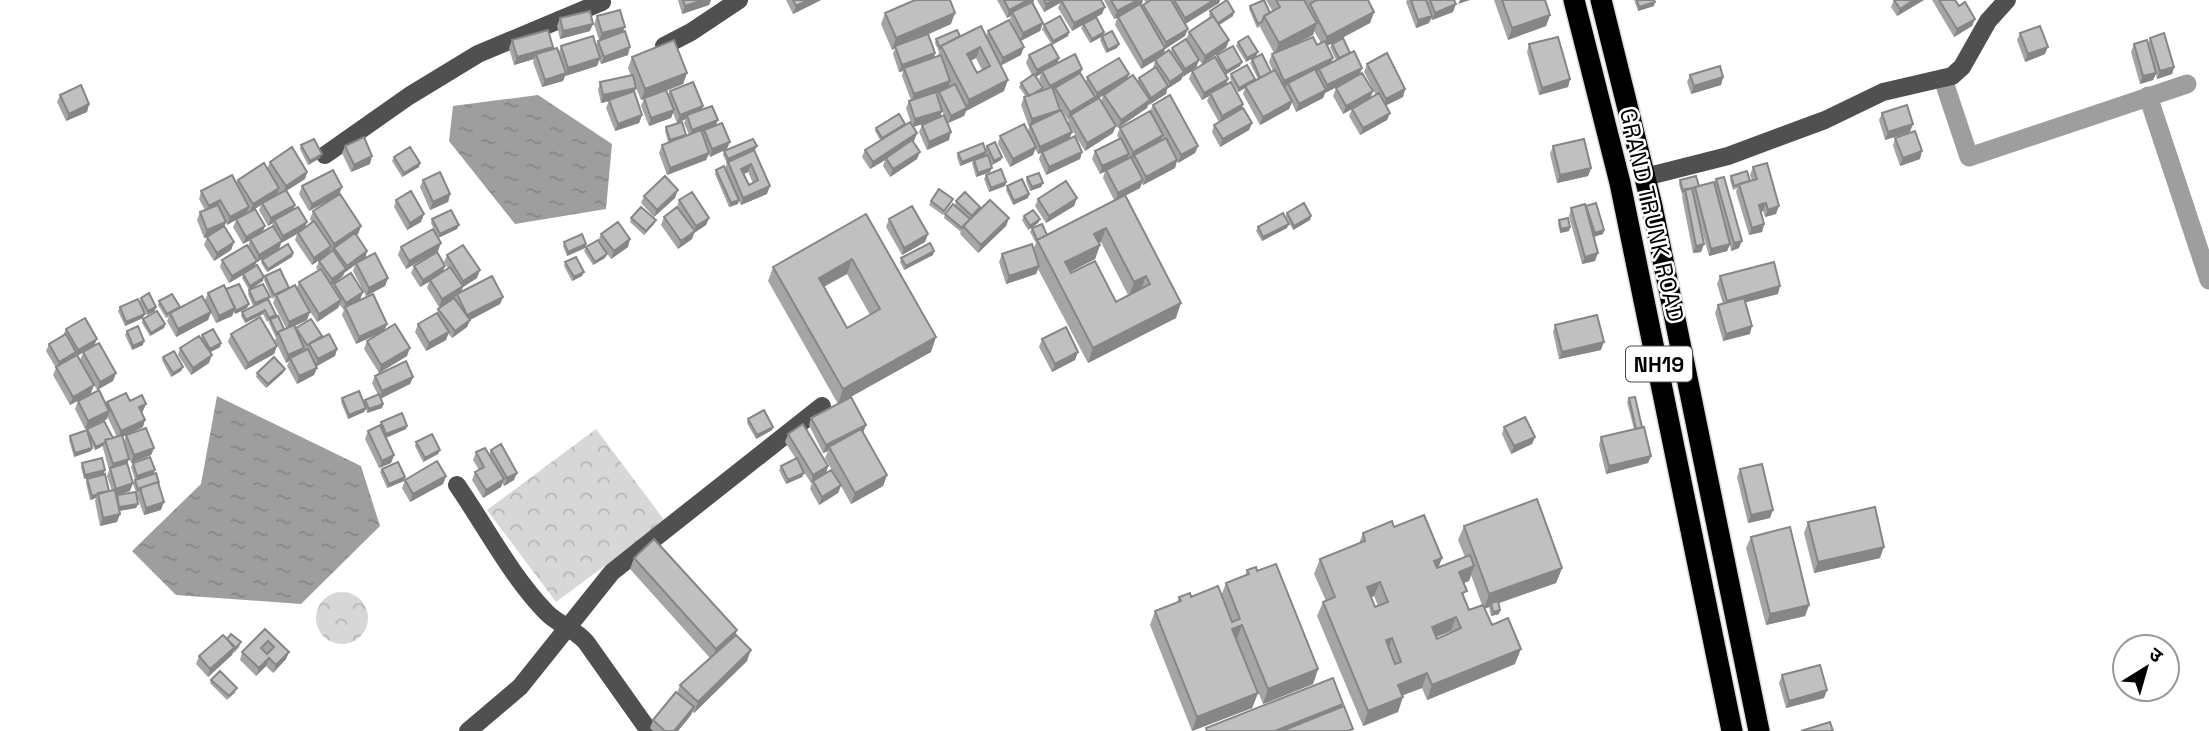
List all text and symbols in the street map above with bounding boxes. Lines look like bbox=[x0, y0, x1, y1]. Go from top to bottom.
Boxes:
street label: GRAND TRUNK ROAD bbox=[1613, 105, 1691, 325]
road number: NH19 bbox=[1626, 346, 1692, 382]
north arrow bbox=[2111, 633, 2181, 703]
text: उ bbox=[2144, 641, 2169, 669]

